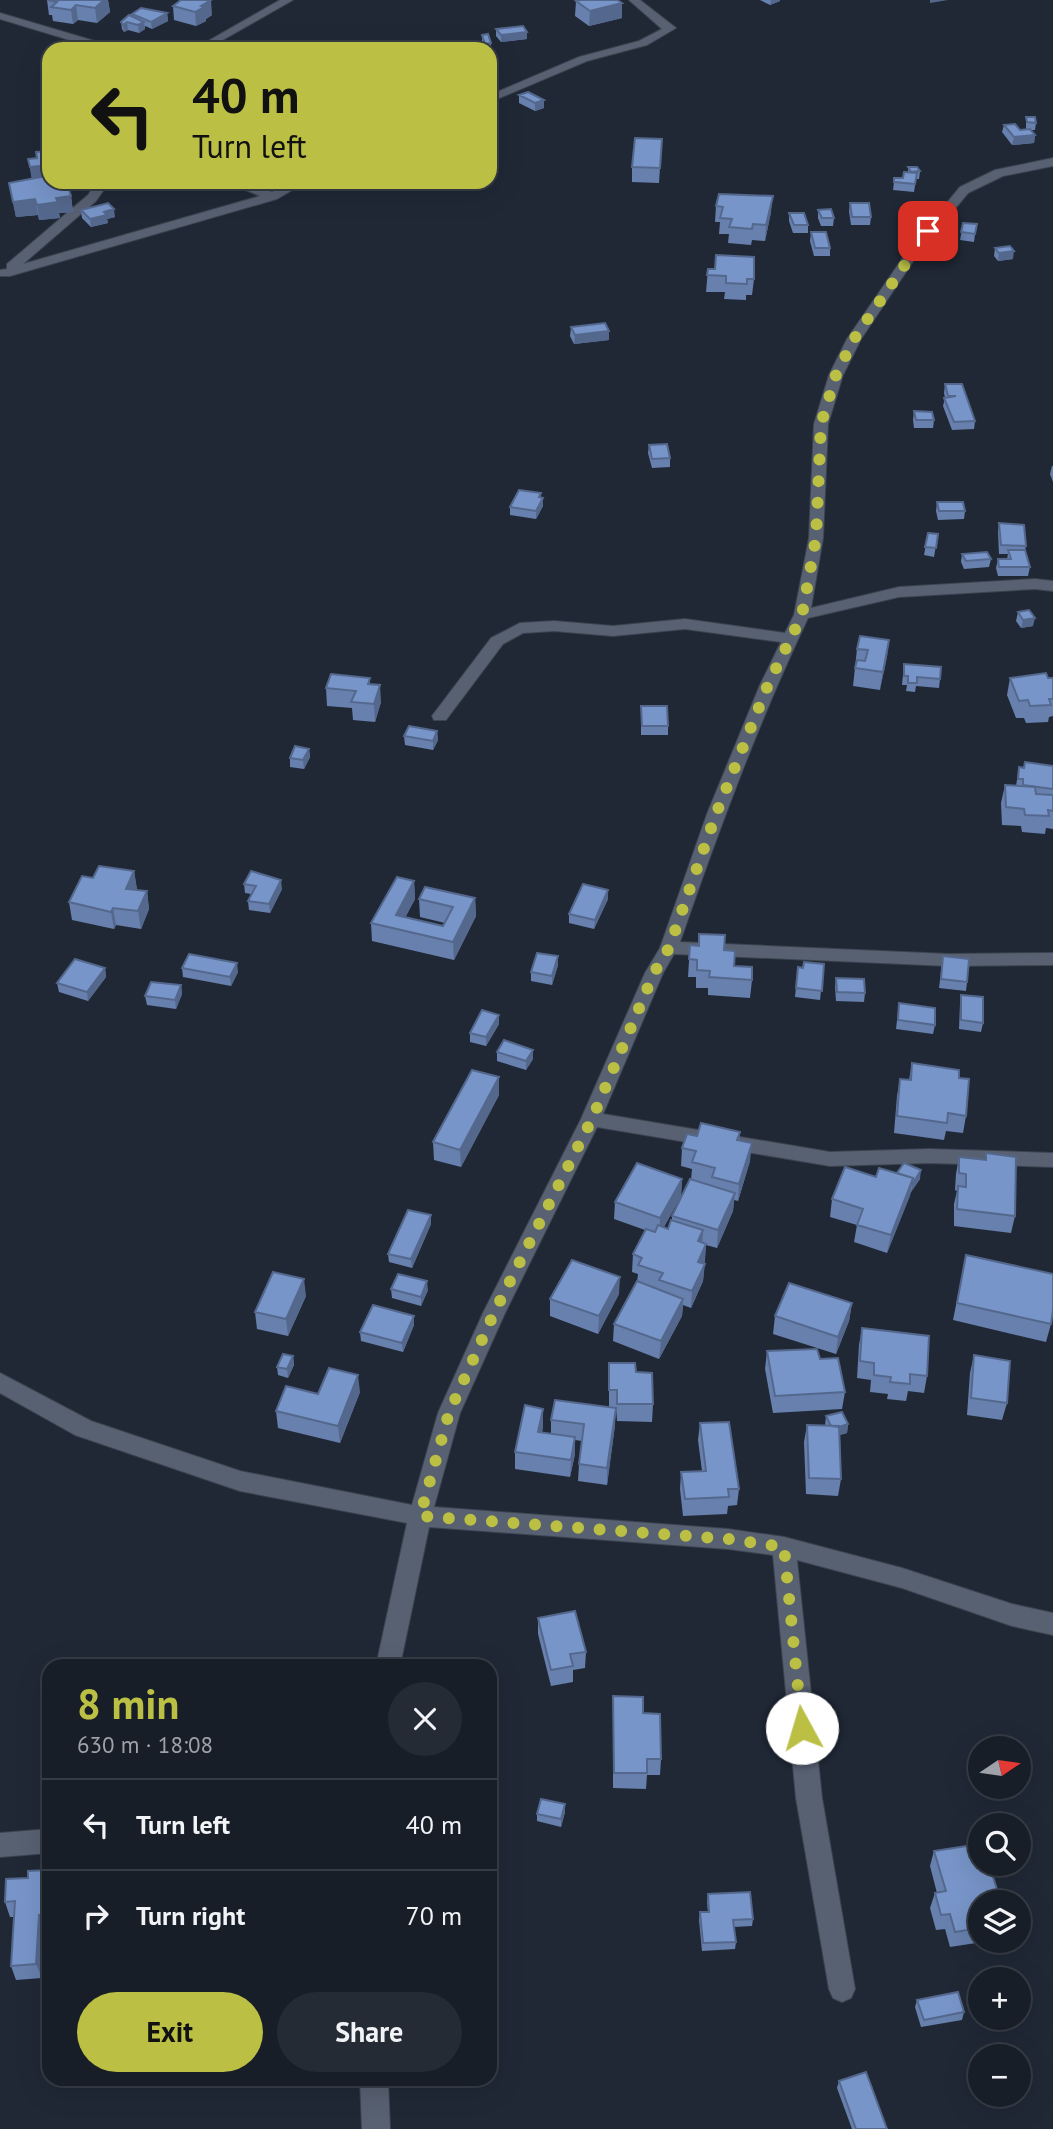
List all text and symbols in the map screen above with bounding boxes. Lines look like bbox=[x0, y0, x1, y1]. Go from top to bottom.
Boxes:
text: 40 m bbox=[192, 63, 299, 127]
icon: left bbox=[77, 70, 168, 161]
text: Turn left bbox=[192, 125, 307, 167]
pin bbox=[898, 201, 958, 261]
icon: arrive bbox=[909, 212, 947, 250]
text: 8 min bbox=[77, 1676, 179, 1731]
button: close bbox=[388, 1682, 462, 1756]
position arrow bbox=[765, 1691, 839, 1765]
text: 630 m · 18:08 bbox=[77, 1730, 213, 1759]
north arrow bbox=[968, 1736, 1031, 1799]
map controls bbox=[968, 1736, 1031, 2107]
icon: left bbox=[77, 1806, 115, 1844]
text: Turn left bbox=[136, 1808, 230, 1841]
text: 40 m bbox=[406, 1808, 462, 1841]
button: search bbox=[968, 1813, 1031, 1876]
button: layers bbox=[968, 1890, 1031, 1953]
icon: right bbox=[77, 1897, 115, 1935]
text: Turn right bbox=[136, 1899, 245, 1932]
text: 70 m bbox=[406, 1899, 462, 1932]
button: + bbox=[968, 1967, 1031, 2030]
button: Exit bbox=[77, 1992, 263, 2072]
button: Share bbox=[277, 1992, 462, 2072]
button: − bbox=[968, 2044, 1031, 2107]

